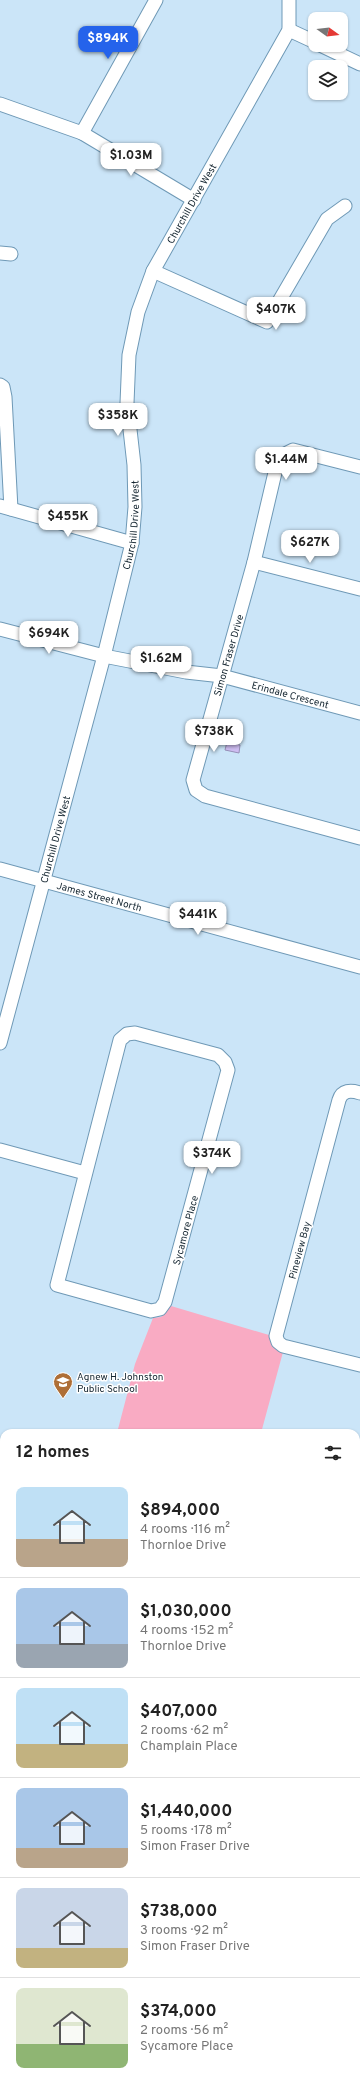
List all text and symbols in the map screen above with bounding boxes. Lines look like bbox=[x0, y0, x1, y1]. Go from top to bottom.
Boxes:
north arrow bbox=[308, 12, 348, 52]
map controls bbox=[308, 12, 348, 100]
pin: $894K bbox=[80, 26, 136, 60]
text: $894K bbox=[87, 31, 129, 47]
button: layers bbox=[308, 60, 348, 100]
pin: $1.03M bbox=[98, 143, 164, 177]
text: $1.03M bbox=[109, 148, 153, 164]
street label: Churchill Drive West bbox=[165, 161, 220, 246]
pin: $407K bbox=[248, 297, 304, 331]
text: $407K bbox=[256, 302, 296, 318]
pin: $358K bbox=[90, 403, 146, 437]
text: $358K bbox=[98, 408, 138, 424]
pin: $1.44M bbox=[253, 447, 319, 481]
text: $1.44M bbox=[264, 452, 308, 468]
street label: Churchill Drive West bbox=[121, 480, 143, 571]
pin: $455K bbox=[40, 504, 96, 538]
text: $455K bbox=[47, 509, 89, 525]
pin: $627K bbox=[282, 530, 338, 564]
text: $627K bbox=[290, 535, 330, 551]
street label: Simon Fraser Drive bbox=[212, 613, 247, 698]
pin: $694K bbox=[21, 621, 77, 655]
text: $694K bbox=[28, 626, 70, 642]
pin: $1.62M bbox=[128, 646, 194, 680]
text: $1.62M bbox=[140, 651, 182, 667]
street label: Erindale Crescent bbox=[250, 679, 330, 712]
pin: $738K bbox=[186, 719, 242, 753]
text: $738K bbox=[194, 724, 234, 740]
street label: Churchill Drive West bbox=[38, 794, 74, 885]
street label: James Street North bbox=[55, 880, 143, 915]
pin: $441K bbox=[170, 902, 226, 936]
text: $441K bbox=[179, 907, 217, 923]
pin: $374K bbox=[184, 1141, 240, 1175]
text: $374K bbox=[193, 1146, 231, 1162]
street label: Sycamore Place bbox=[171, 1194, 202, 1267]
street label: Pineview Bay bbox=[286, 1220, 314, 1281]
school or university icon: Agnew H. Johnston Public School bbox=[52, 1371, 74, 1399]
place label: Agnew H. Johnston Public School bbox=[77, 1371, 163, 1396]
text: 12 homes bbox=[16, 1442, 90, 1464]
icon: filters bbox=[322, 1442, 344, 1464]
text: $894,000 bbox=[140, 1500, 220, 1522]
icon: home bbox=[48, 1503, 96, 1551]
text: 4 rooms · 116 m² bbox=[140, 1522, 230, 1538]
text: Thornloe Drive bbox=[140, 1538, 226, 1554]
text: $1,030,000 bbox=[140, 1601, 232, 1623]
icon: home bbox=[48, 1604, 96, 1652]
text: 4 rooms · 152 m² bbox=[140, 1623, 233, 1639]
text: Thornloe Drive bbox=[140, 1639, 226, 1655]
text: $407,000 bbox=[140, 1701, 218, 1723]
icon: home bbox=[48, 1704, 96, 1752]
text: 2 rooms · 62 m² bbox=[140, 1723, 228, 1739]
text: Champlain Place bbox=[140, 1739, 237, 1755]
text: $1,440,000 bbox=[140, 1801, 232, 1823]
icon: home bbox=[48, 1804, 96, 1852]
text: 5 rooms · 178 m² bbox=[140, 1823, 232, 1839]
text: Simon Fraser Drive bbox=[140, 1839, 250, 1855]
text: $738,000 bbox=[140, 1901, 218, 1923]
icon: home bbox=[48, 1904, 96, 1952]
text: 3 rooms · 92 m² bbox=[140, 1923, 228, 1939]
text: Simon Fraser Drive bbox=[140, 1939, 250, 1955]
text: $374,000 bbox=[140, 2001, 217, 2023]
icon: home bbox=[48, 2004, 96, 2052]
text: 2 rooms · 56 m² bbox=[140, 2023, 228, 2039]
text: Sycamore Place bbox=[140, 2039, 233, 2055]

